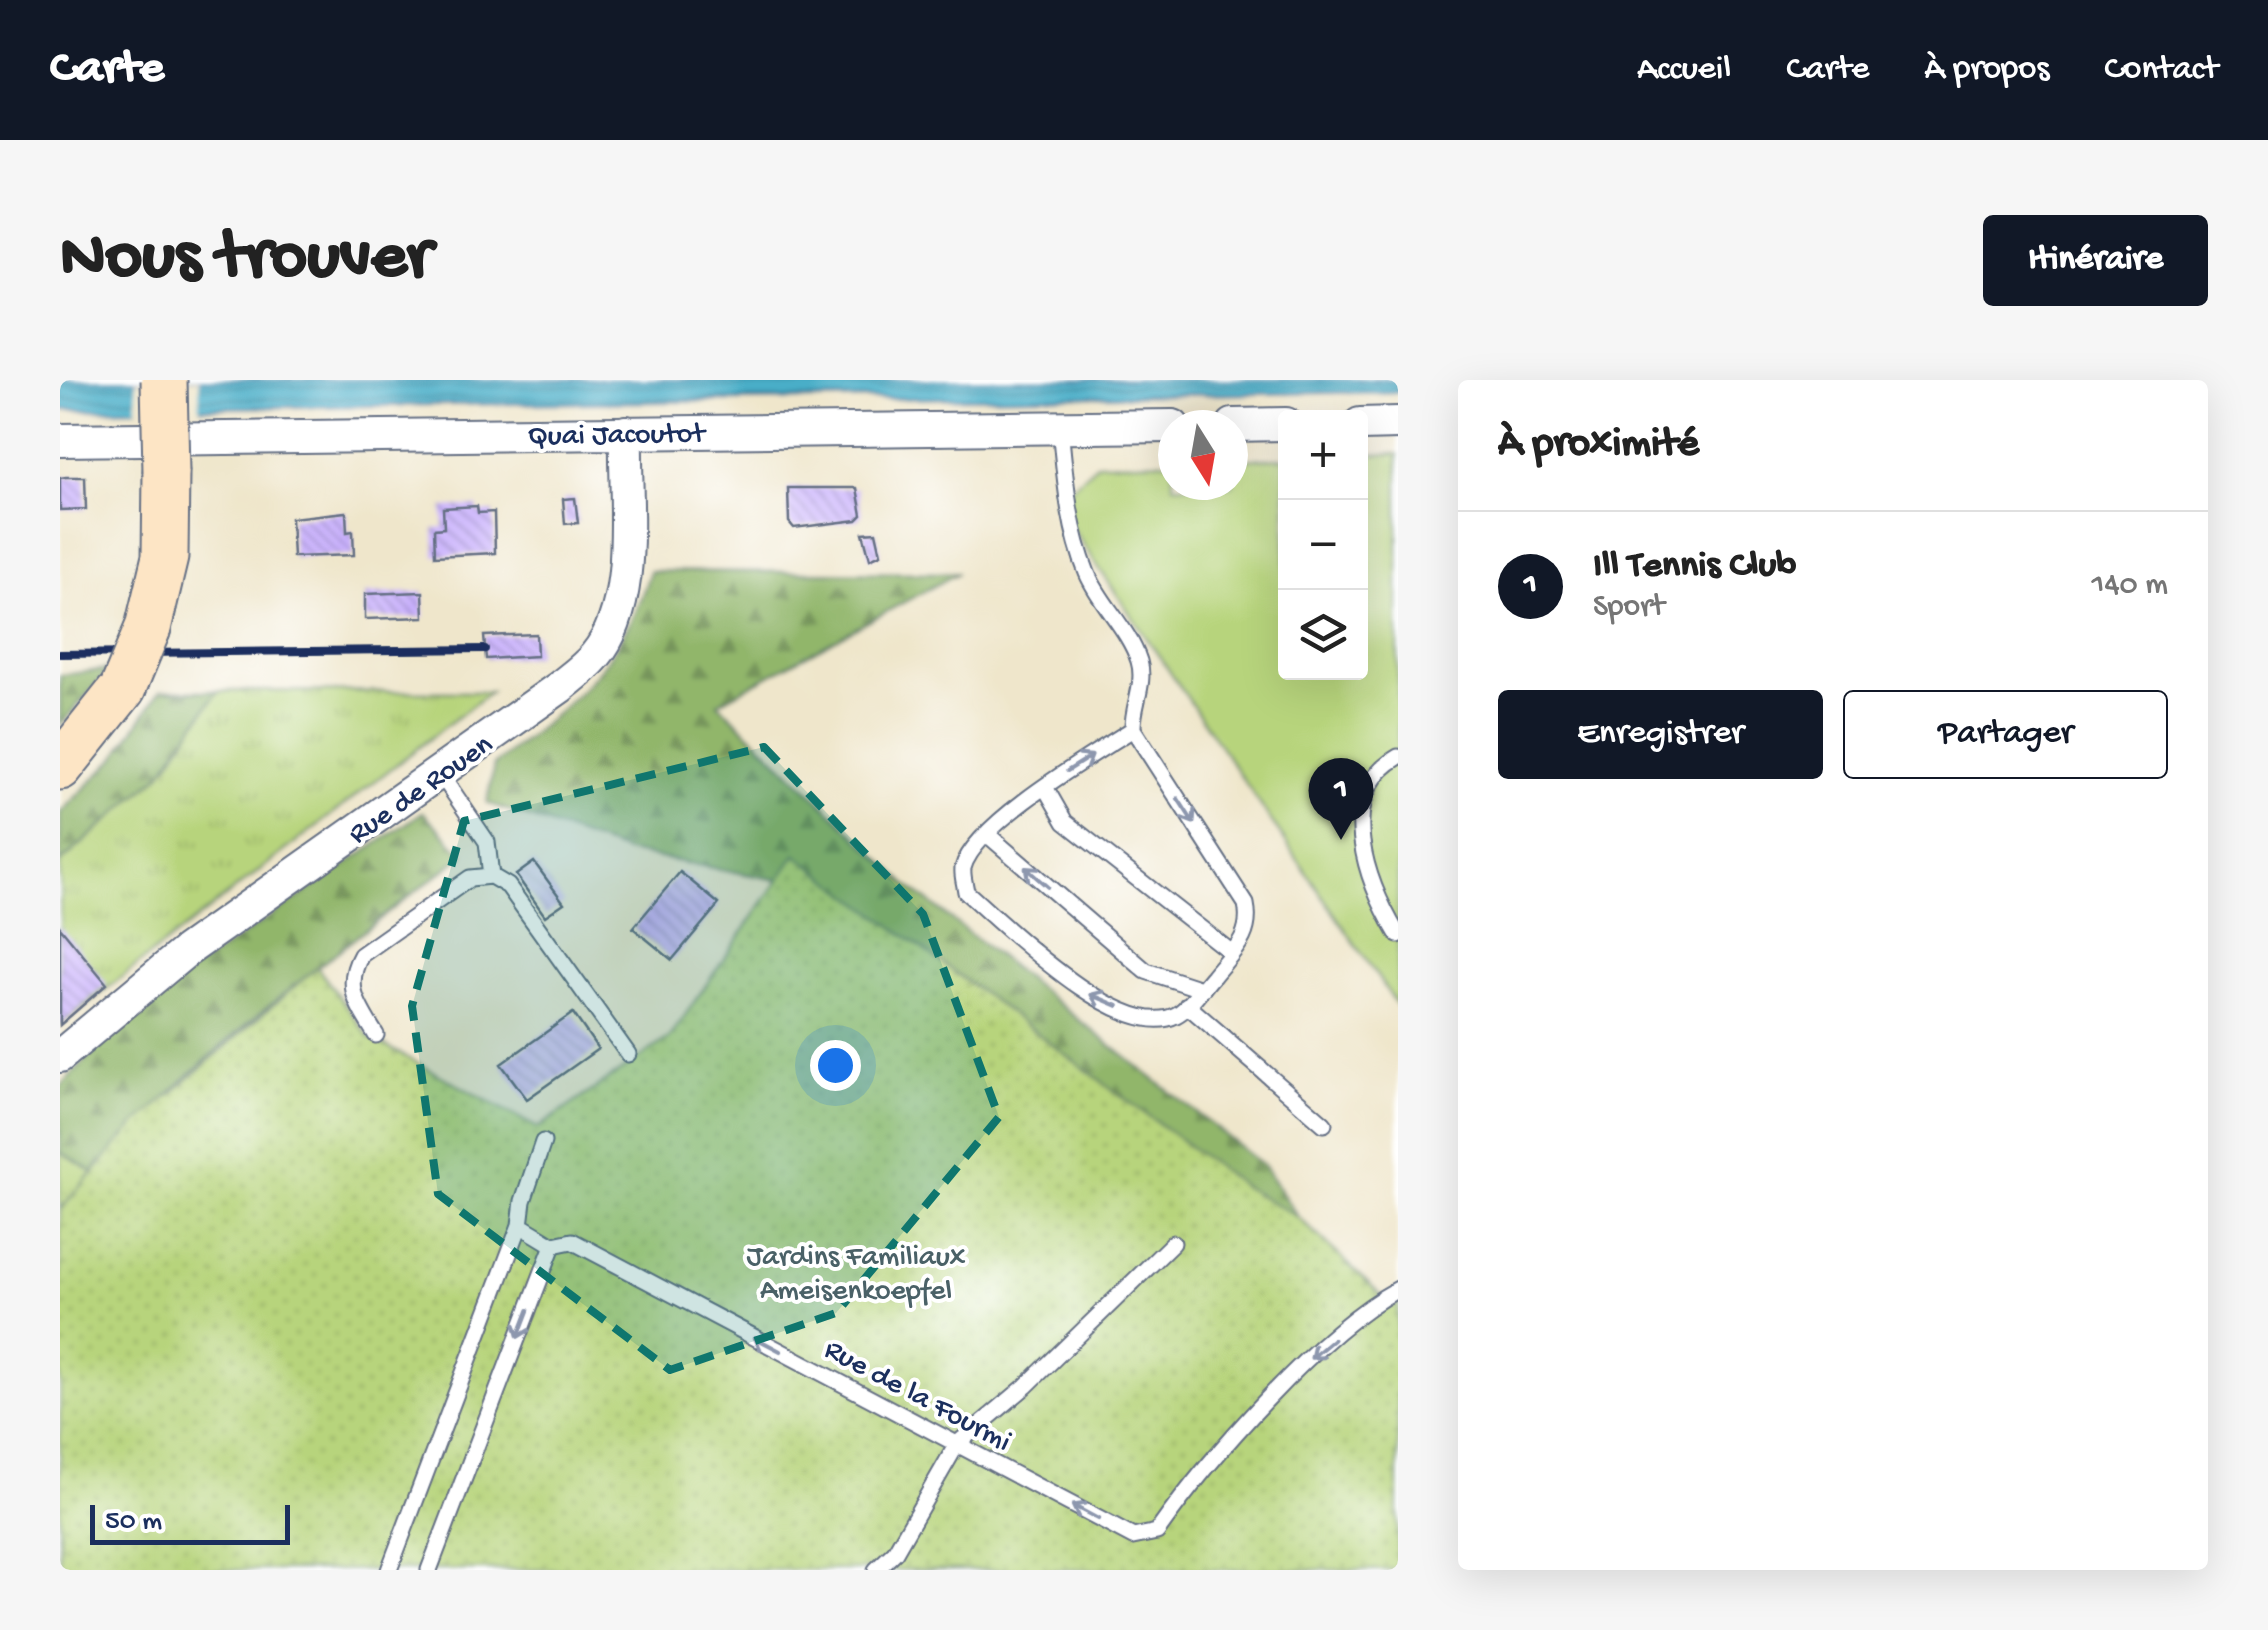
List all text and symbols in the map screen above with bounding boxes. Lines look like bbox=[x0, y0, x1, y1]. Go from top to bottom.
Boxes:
text: Carte bbox=[50, 42, 164, 99]
text: Accueil bbox=[1637, 50, 1731, 91]
text: Carte bbox=[1786, 50, 1869, 91]
text: À propos bbox=[1924, 50, 2049, 91]
text: Contact bbox=[2104, 50, 2218, 91]
button: Itinéraire bbox=[1983, 215, 2208, 306]
text: Nous trouver bbox=[60, 219, 432, 302]
north arrow bbox=[1158, 410, 1248, 500]
map controls bbox=[1278, 410, 1368, 680]
button: + bbox=[1278, 410, 1368, 500]
street label: Quai Jacoutot bbox=[527, 417, 708, 456]
text: À proximité bbox=[1498, 421, 1699, 470]
button: − bbox=[1278, 500, 1368, 590]
text: Ill Tennis Club bbox=[1593, 545, 1796, 589]
text: 1 bbox=[1524, 567, 1537, 605]
text: 140 m bbox=[2091, 567, 2168, 605]
text: Sport bbox=[1593, 589, 1665, 627]
button: layers bbox=[1278, 590, 1368, 680]
button: Enregistrer bbox=[1498, 690, 1823, 779]
button: Partager bbox=[1843, 690, 2168, 779]
street label: Rue de Rouen bbox=[343, 728, 500, 853]
one-way arrow bbox=[1065, 753, 1094, 773]
pin: 1 bbox=[1308, 758, 1374, 840]
one-way arrow bbox=[1175, 797, 1196, 825]
one-way arrow bbox=[1024, 866, 1050, 888]
one-way arrow bbox=[1089, 990, 1120, 1008]
your location bbox=[810, 1040, 861, 1091]
park label: Jardins Familiaux Ameisenkoepfel bbox=[746, 1241, 966, 1310]
one-way arrow bbox=[512, 1309, 530, 1339]
one-way arrow bbox=[753, 1333, 783, 1353]
street label: Rue de la Fourmi bbox=[818, 1333, 1016, 1461]
one-way arrow bbox=[1309, 1338, 1335, 1360]
scale bar bbox=[90, 1500, 290, 1544]
one-way arrow bbox=[1071, 1502, 1101, 1521]
text: 50 m bbox=[105, 1506, 162, 1539]

